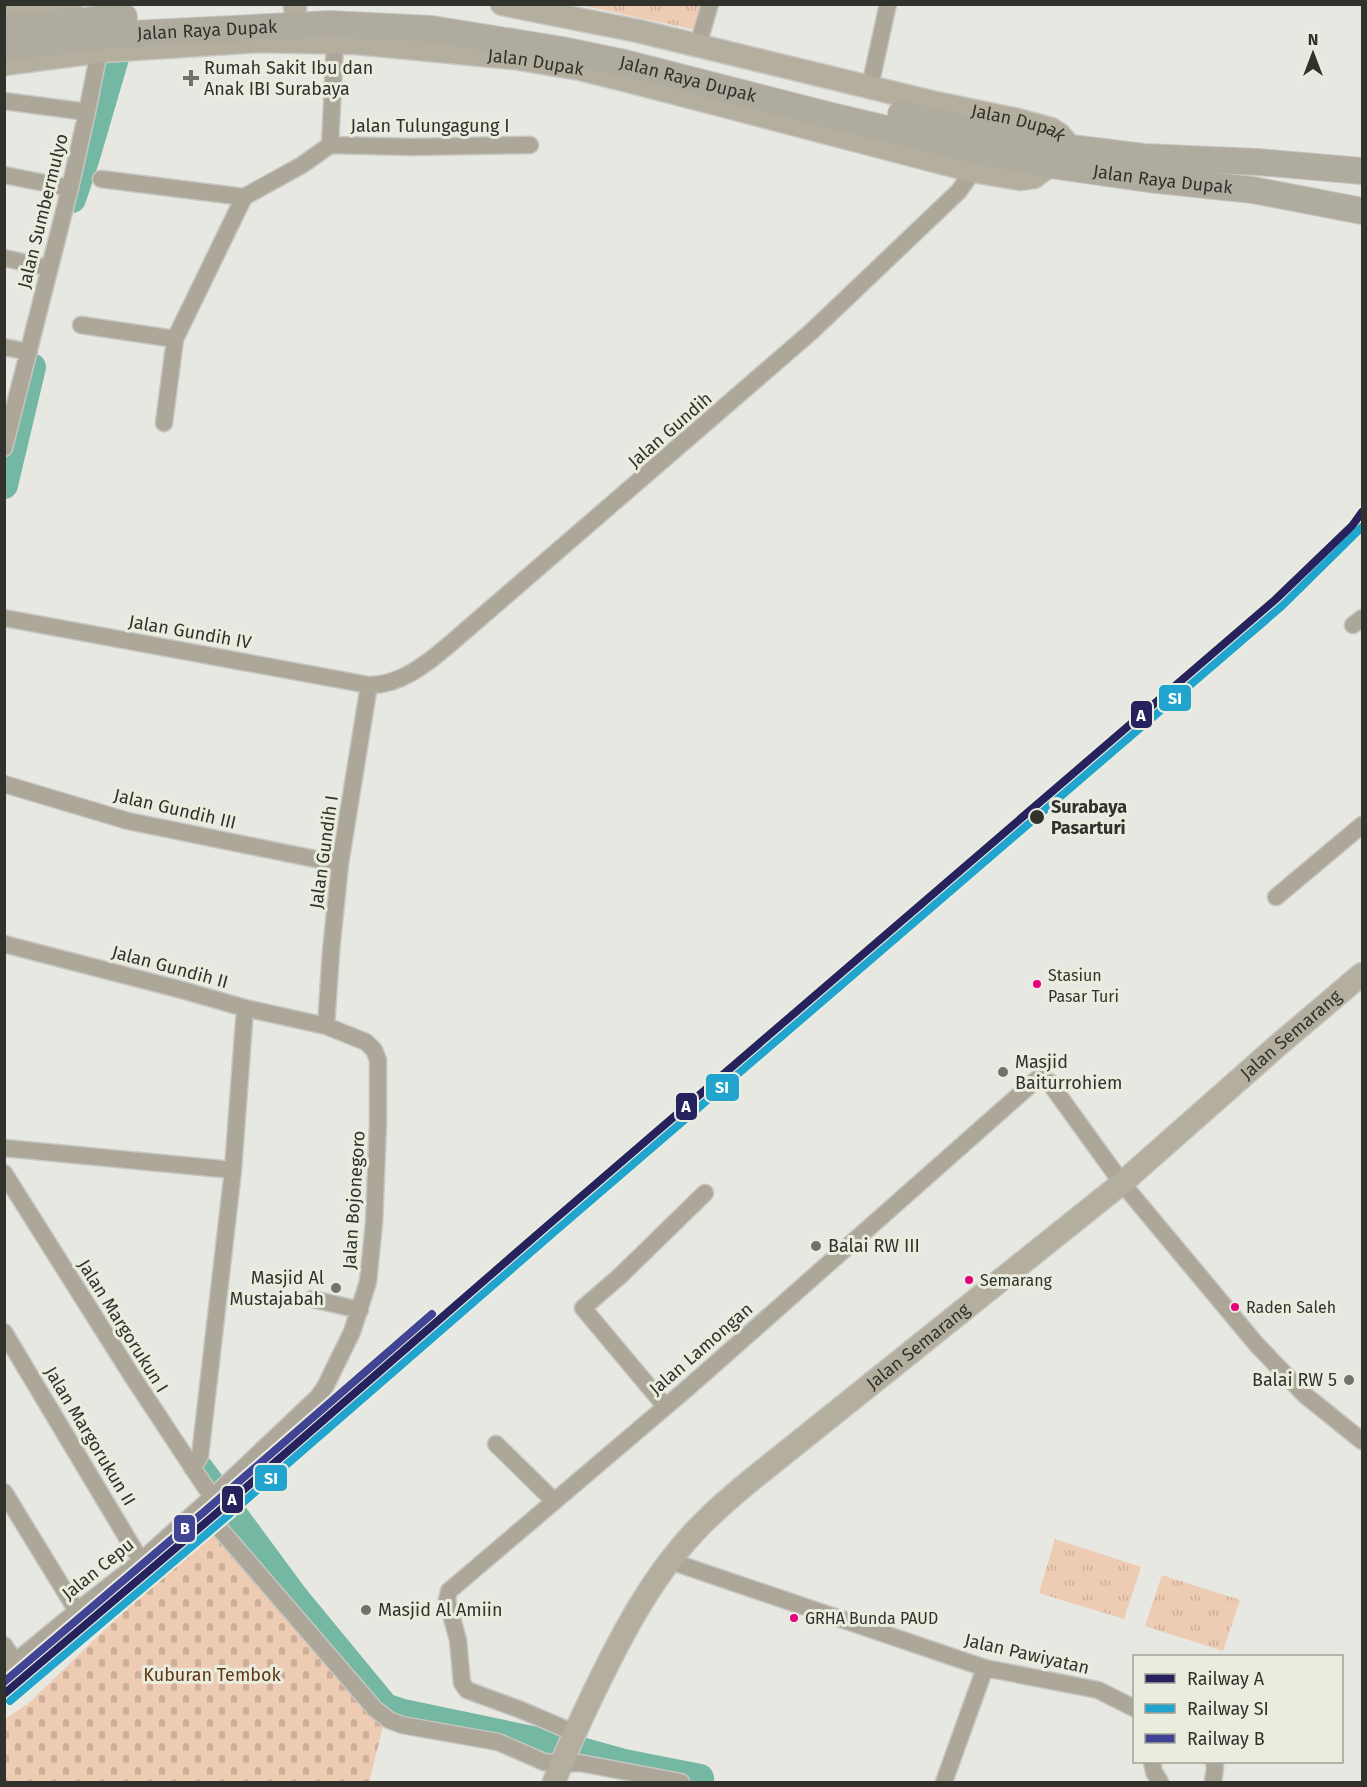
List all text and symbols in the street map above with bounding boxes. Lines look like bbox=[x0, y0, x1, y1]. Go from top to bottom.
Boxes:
street label: Jalan Raya Dupak bbox=[136, 16, 279, 45]
north arrow bbox=[1283, 24, 1343, 84]
text: N bbox=[1308, 30, 1318, 49]
street label: Jalan Dupak bbox=[487, 45, 586, 81]
street label: Jalan Raya Dupak bbox=[617, 51, 759, 107]
place label: Rumah Sakit Ibu dan Anak IBI Surabaya bbox=[204, 57, 373, 100]
marker: Rumah Sakit Ibu dan Anak IBI Surabaya bbox=[182, 69, 200, 87]
street label: Jalan Dupak bbox=[969, 100, 1072, 146]
street label: Jalan Tulungagung I bbox=[350, 115, 510, 137]
street label: Jalan Sumbermulyo bbox=[13, 131, 73, 291]
street label: Jalan Raya Dupak bbox=[1091, 160, 1234, 199]
street label: Jalan Gundih bbox=[623, 388, 717, 472]
street label: Jalan Gundih IV bbox=[127, 610, 253, 654]
line badge: SI bbox=[1158, 684, 1192, 712]
text: SI bbox=[1168, 689, 1182, 708]
line badge: A bbox=[1130, 700, 1153, 729]
text: A bbox=[1135, 706, 1146, 725]
street label: Jalan Gundih III bbox=[112, 784, 238, 834]
street label: Jalan Gundih I bbox=[305, 794, 343, 910]
place label: Surabaya Pasarturi bbox=[1051, 796, 1127, 839]
marker: Surabaya Pasarturi bbox=[1028, 808, 1046, 826]
street label: Jalan Gundih II bbox=[109, 941, 231, 993]
place label: Stasiun Pasar Turi bbox=[1048, 966, 1119, 1006]
marker: Stasiun Pasar Turi bbox=[1031, 978, 1043, 990]
street label: Jalan Semarang bbox=[1236, 985, 1346, 1084]
place label: Masjid Baiturrohiem bbox=[1015, 1051, 1123, 1094]
marker: Masjid Baiturrohiem bbox=[996, 1065, 1010, 1079]
line badge: SI bbox=[705, 1073, 740, 1102]
text: SI bbox=[715, 1078, 729, 1097]
line badge: A bbox=[675, 1092, 698, 1121]
text: A bbox=[680, 1097, 691, 1116]
street label: Jalan Bojonegoro bbox=[338, 1130, 370, 1270]
place label: Balai RW III bbox=[828, 1235, 920, 1257]
marker: Balai RW III bbox=[809, 1239, 823, 1253]
street label: Jalan Margorukun I bbox=[73, 1255, 173, 1397]
place label: Masjid Al Mustajabah bbox=[229, 1267, 324, 1310]
place label: Semarang bbox=[980, 1271, 1053, 1290]
marker: Semarang bbox=[963, 1274, 975, 1286]
marker: Masjid Al Mustajabah bbox=[329, 1281, 343, 1295]
street label: Jalan Lamongan bbox=[645, 1298, 757, 1400]
street label: Jalan Semarang bbox=[862, 1298, 975, 1394]
place label: Raden Saleh bbox=[1246, 1298, 1336, 1317]
marker: Raden Saleh bbox=[1229, 1301, 1241, 1313]
street label: Jalan Margorukun II bbox=[40, 1362, 140, 1510]
place label: Balai RW 5 bbox=[1252, 1369, 1337, 1391]
marker: Balai RW 5 bbox=[1342, 1373, 1356, 1387]
line badge: SI bbox=[254, 1464, 288, 1492]
text: SI bbox=[264, 1469, 278, 1488]
line badge: A bbox=[221, 1485, 244, 1514]
text: A bbox=[226, 1490, 237, 1509]
line badge: B bbox=[173, 1514, 196, 1543]
text: B bbox=[180, 1519, 190, 1538]
street label: Jalan Cepu bbox=[58, 1533, 138, 1605]
place label: Masjid Al Amiin bbox=[378, 1599, 502, 1621]
marker: Masjid Al Amiin bbox=[359, 1603, 373, 1617]
place label: GRHA Bunda PAUD bbox=[805, 1609, 938, 1628]
marker: GRHA Bunda PAUD bbox=[788, 1612, 800, 1624]
street label: Jalan Pawiyatan bbox=[962, 1629, 1092, 1679]
legend bbox=[1133, 1655, 1343, 1763]
park label: Kuburan Tembok bbox=[143, 1664, 282, 1686]
text: Railway A bbox=[1187, 1668, 1265, 1690]
text: Railway SI bbox=[1187, 1698, 1269, 1720]
text: Railway B bbox=[1187, 1728, 1265, 1750]

